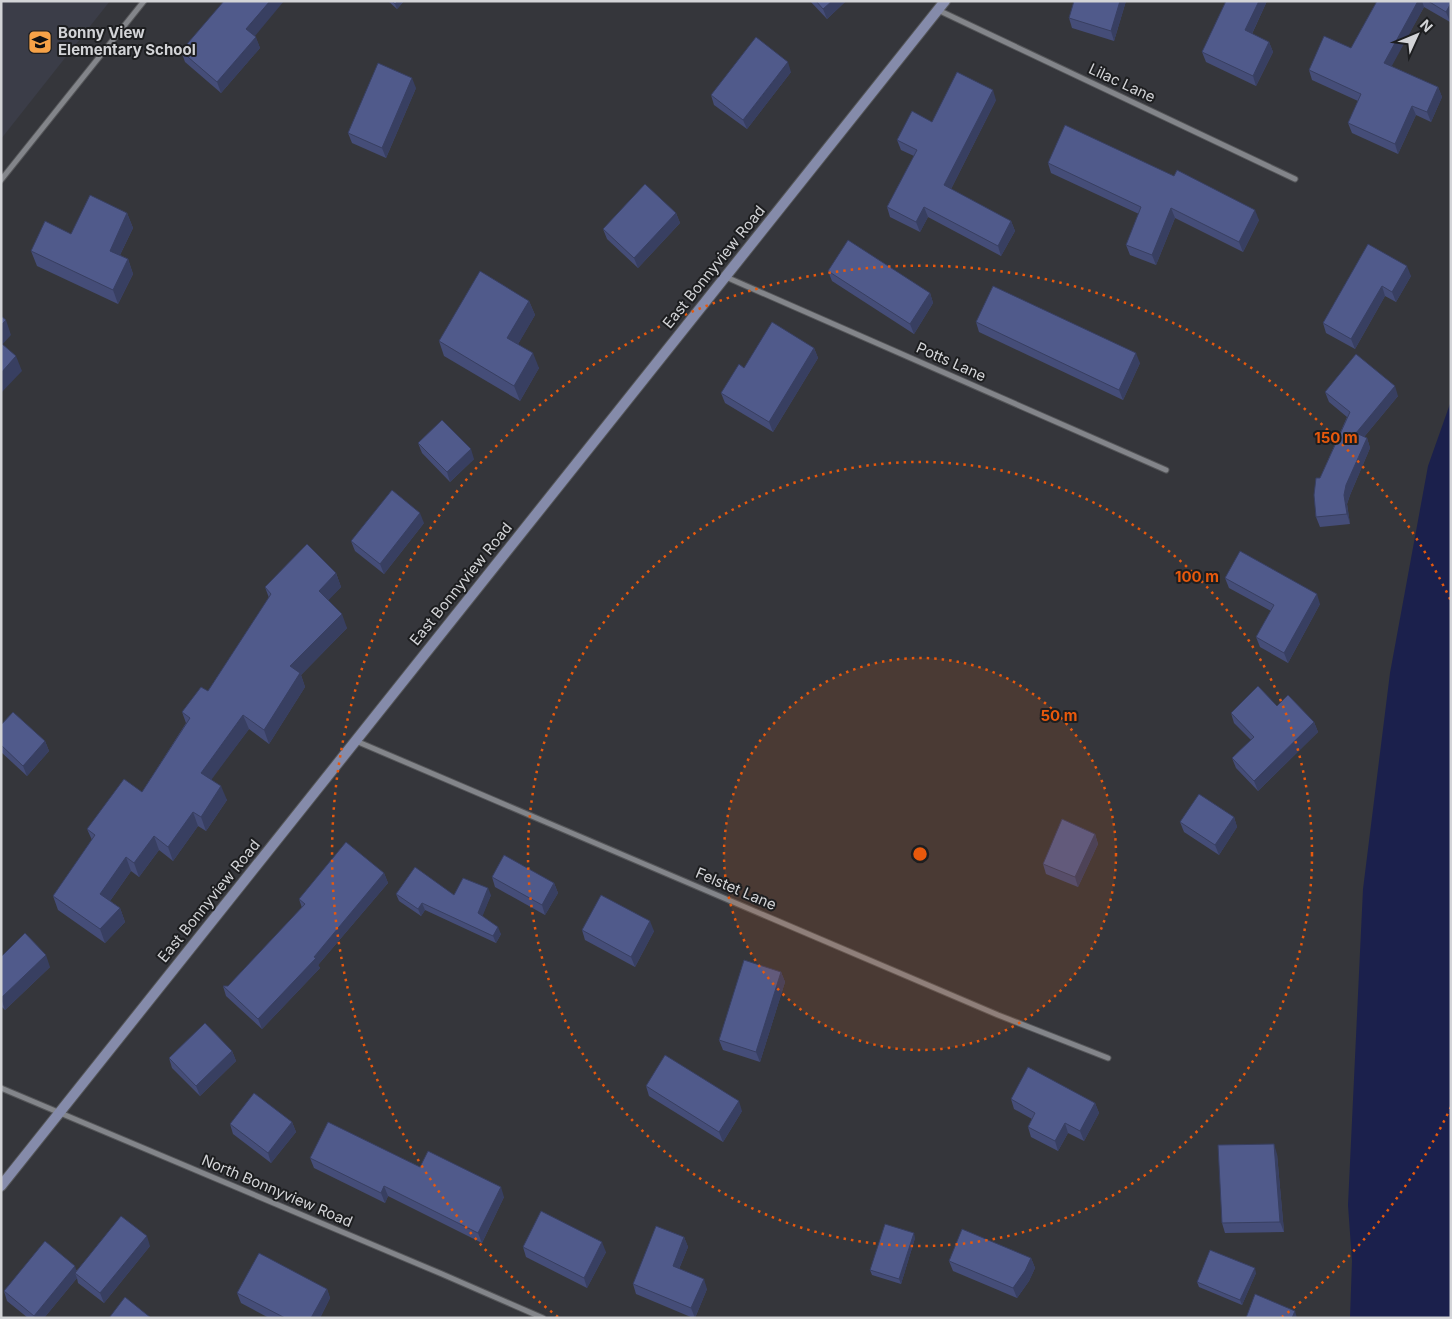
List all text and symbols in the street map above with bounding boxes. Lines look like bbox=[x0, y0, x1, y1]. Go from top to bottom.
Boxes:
north arrow bbox=[1392, 10, 1442, 60]
text: N bbox=[1417, 16, 1437, 35]
place label: Bonny View Elementary School bbox=[58, 23, 196, 59]
school or university icon: Bonny View Elementary School bbox=[27, 29, 53, 55]
street label: Lilac Lane bbox=[1086, 59, 1159, 106]
street label: East Bonnyview Road bbox=[658, 201, 769, 332]
street label: Potts Lane bbox=[913, 338, 989, 385]
text: 150 m bbox=[1314, 428, 1358, 447]
street label: East Bonnyview Road bbox=[405, 518, 516, 649]
text: 100 m bbox=[1175, 567, 1219, 586]
text: 50 m bbox=[1041, 706, 1077, 725]
street label: East Bonnyview Road bbox=[153, 835, 264, 966]
centre of rings bbox=[911, 845, 929, 863]
street label: Felstet Lane bbox=[693, 863, 779, 914]
street label: North Bonnyview Road bbox=[199, 1150, 356, 1231]

